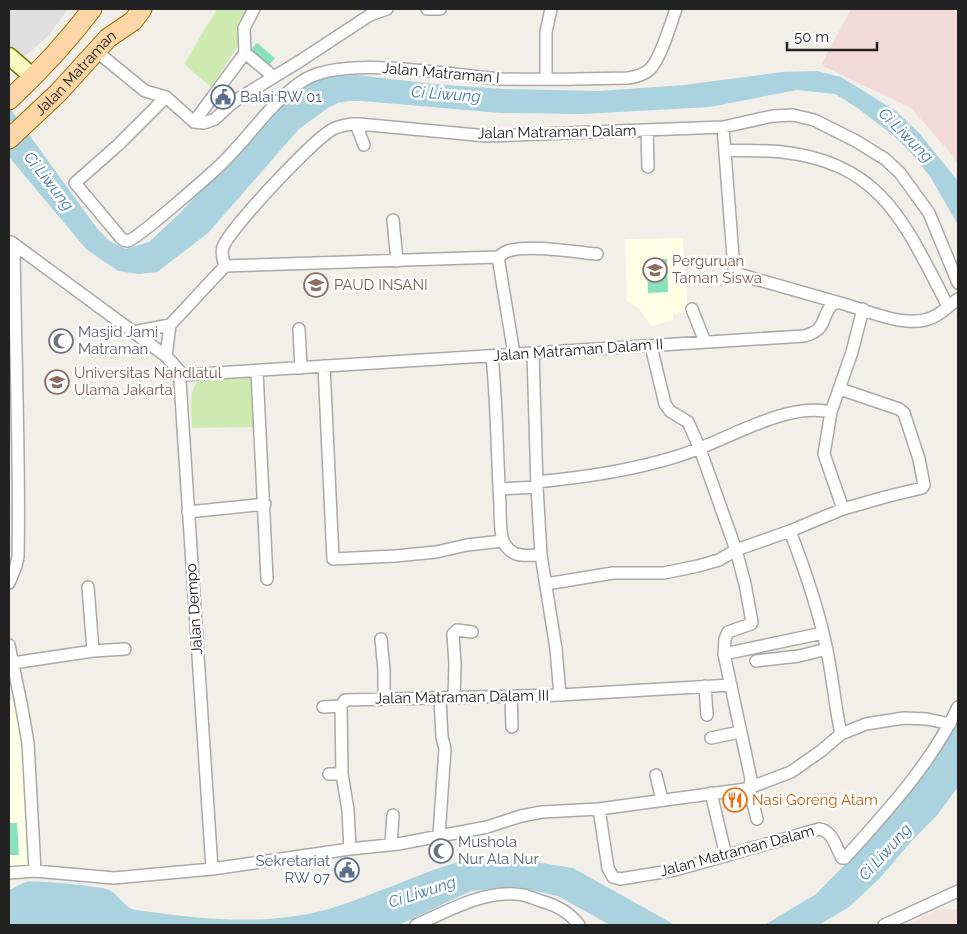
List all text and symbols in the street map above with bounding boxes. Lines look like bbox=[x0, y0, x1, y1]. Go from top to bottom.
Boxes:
scale bar bbox=[787, 20, 877, 52]
street label: Jalan Matraman bbox=[31, 26, 119, 119]
text: 50 m bbox=[794, 28, 829, 46]
street label: Jalan Matraman I bbox=[381, 59, 501, 87]
water label: Ci Liwung bbox=[411, 82, 482, 106]
public building icon: Balai RW 01 bbox=[210, 84, 236, 110]
place label: Balai RW 01 bbox=[240, 88, 322, 106]
water label: Ci Liwung bbox=[875, 104, 938, 167]
street label: Jalan Matraman Dalam bbox=[477, 122, 637, 142]
water label: Ci Liwung bbox=[20, 148, 78, 215]
place label: Perguruan Taman Siswa bbox=[672, 252, 762, 287]
school or university icon: Perguruan Taman Siswa bbox=[642, 257, 668, 283]
school or university icon: PAUD INSANI bbox=[303, 272, 329, 298]
place label: PAUD INSANI bbox=[334, 276, 428, 294]
place label: Masjid Jami Matraman bbox=[78, 323, 158, 358]
mosque icon: Masjid Jami Matraman bbox=[48, 328, 74, 354]
street label: Jalan Matraman Dalam II bbox=[492, 335, 664, 365]
place label: Universitas Nahdlatul Ulama Jakarta bbox=[74, 364, 223, 399]
school or university icon: Universitas Nahdlatul Ulama Jakarta bbox=[44, 369, 70, 395]
street label: Jalan Dempo bbox=[182, 563, 206, 655]
street label: Jalan Matraman Dalam III bbox=[375, 686, 549, 708]
restaurant icon: Nasi Goreng Atam bbox=[722, 787, 748, 813]
place label: Nasi Goreng Atam bbox=[752, 791, 878, 809]
water label: Ci Liwung bbox=[855, 819, 916, 884]
street label: Jalan Matraman Dalam bbox=[658, 822, 816, 880]
place label: Mushola Nur Ala Nur bbox=[458, 833, 539, 868]
mosque icon: Mushola Nur Ala Nur bbox=[428, 838, 454, 864]
place label: Sekretariat RW 07 bbox=[256, 852, 330, 887]
public building icon: Sekretariat RW 07 bbox=[334, 857, 360, 883]
water label: Ci Liwung bbox=[386, 872, 459, 912]

